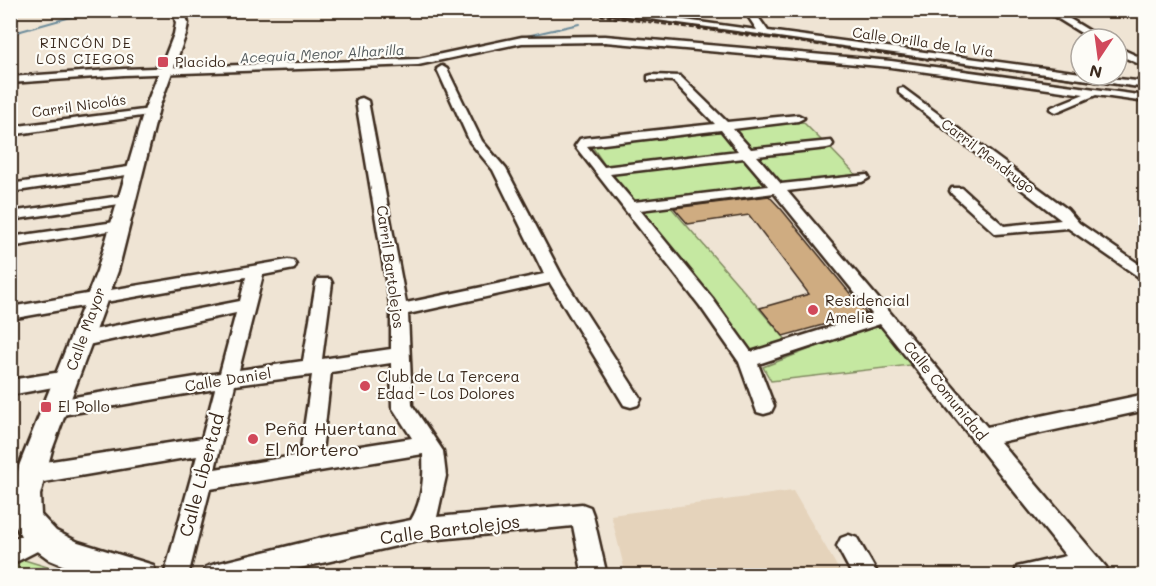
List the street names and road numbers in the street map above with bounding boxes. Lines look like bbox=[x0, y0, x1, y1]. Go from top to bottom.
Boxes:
street label: Calle Orilla de la Vía bbox=[851, 22, 995, 61]
street label: Carril Nicolás bbox=[30, 89, 127, 122]
street label: Carril Mendrugo bbox=[938, 114, 1039, 197]
street label: Carril Bartolejos bbox=[372, 204, 410, 330]
street label: Calle Mayor bbox=[61, 284, 109, 373]
street label: Calle Comunidad bbox=[899, 336, 992, 444]
street label: Calle Daniel bbox=[183, 362, 273, 396]
street label: Calle Libertad bbox=[173, 410, 229, 539]
street label: Calle Bartolejos bbox=[378, 508, 521, 550]

